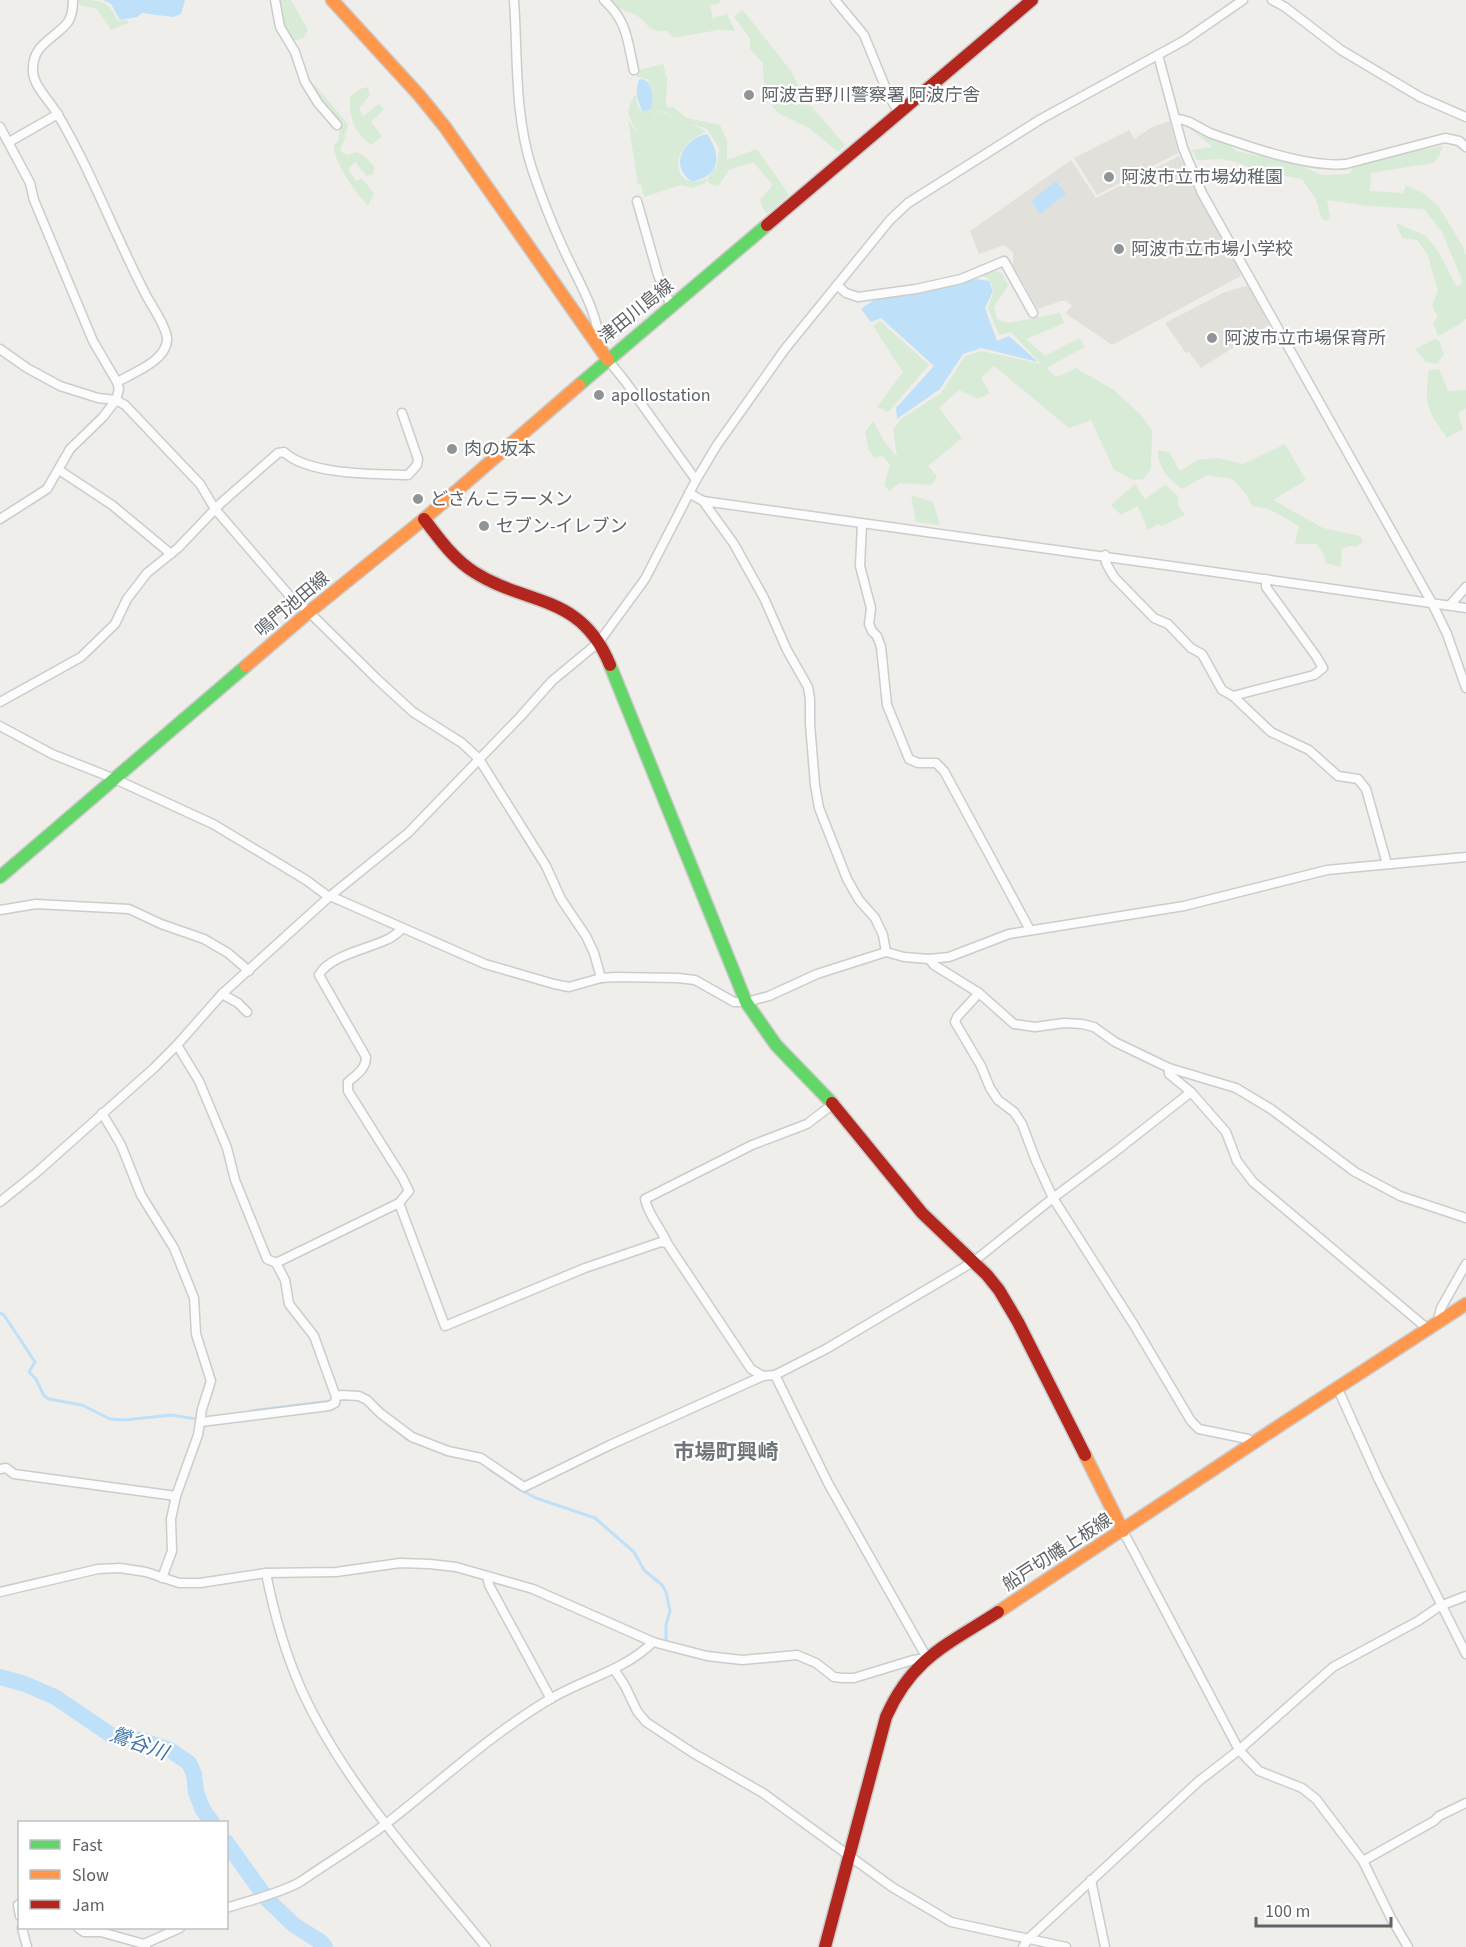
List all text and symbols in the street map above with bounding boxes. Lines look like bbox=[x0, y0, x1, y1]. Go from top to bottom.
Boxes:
place label: 阿波吉野川警察署 阿波庁舎 bbox=[761, 83, 981, 108]
marker: 阿波吉野川警察署 阿波庁舎 bbox=[742, 88, 756, 102]
place label: 阿波市立市場幼稚園 bbox=[1121, 165, 1283, 190]
marker: 阿波市立市場幼稚園 bbox=[1102, 170, 1116, 184]
place label: 阿波市立市場小学校 bbox=[1131, 237, 1293, 262]
marker: 阿波市立市場小学校 bbox=[1112, 242, 1126, 256]
street label: 津田川島線 bbox=[593, 273, 679, 349]
place label: 阿波市立市場保育所 bbox=[1224, 326, 1386, 351]
marker: 阿波市立市場保育所 bbox=[1205, 331, 1219, 345]
place label: apollostation bbox=[611, 383, 711, 408]
marker: apollostation bbox=[592, 388, 606, 402]
place label: 肉の坂本 bbox=[464, 437, 536, 462]
marker: 肉の坂本 bbox=[445, 442, 459, 456]
place label: どさんこラーメン bbox=[430, 487, 573, 512]
marker: どさんこラーメン bbox=[411, 492, 425, 506]
place label: セブン-イレブン bbox=[496, 514, 628, 539]
marker: セブン-イレブン bbox=[477, 519, 491, 533]
street label: 鳴門池田線 bbox=[250, 566, 335, 643]
district label: 市場町興崎 bbox=[674, 1437, 779, 1467]
street label: 船戸切幡上板線 bbox=[998, 1508, 1117, 1597]
water label: 鶯谷川 bbox=[106, 1721, 174, 1768]
legend bbox=[18, 1821, 228, 1929]
text: Fast bbox=[72, 1833, 103, 1858]
text: Slow bbox=[72, 1863, 109, 1888]
scale bar bbox=[1256, 1890, 1391, 1928]
text: Jam bbox=[72, 1893, 105, 1918]
text: 100 m bbox=[1265, 1899, 1310, 1924]

